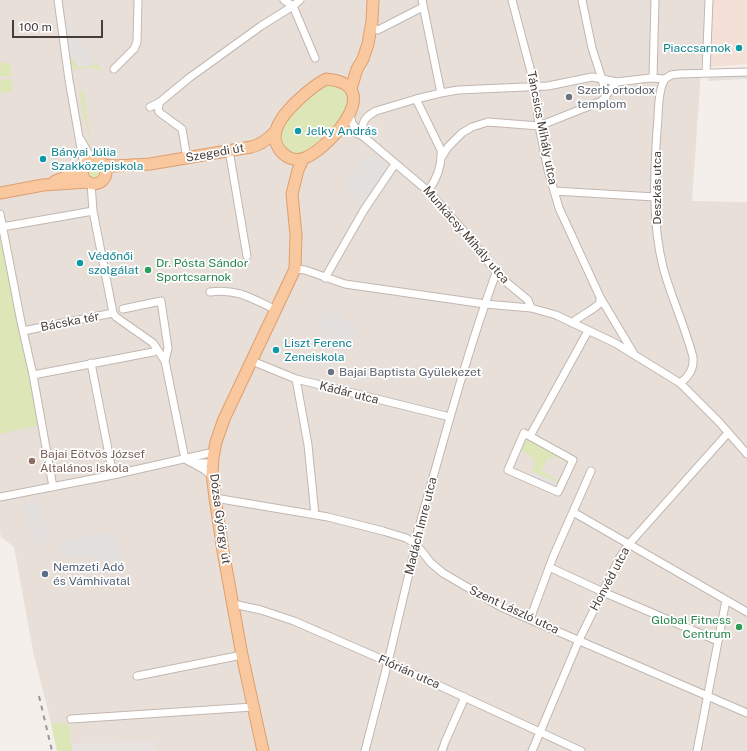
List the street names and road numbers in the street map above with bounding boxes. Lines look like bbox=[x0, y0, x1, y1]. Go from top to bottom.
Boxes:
street label: Táncsics Mihály utca bbox=[524, 70, 560, 186]
street label: Szegedi út bbox=[185, 141, 245, 165]
street label: Deszkás utca bbox=[650, 151, 664, 225]
street label: Munkácsy Mihály utca bbox=[420, 183, 512, 287]
street label: Bácska tér bbox=[39, 309, 101, 335]
street label: Kádár utca bbox=[318, 379, 380, 407]
street label: Dózsa György út bbox=[207, 473, 233, 565]
street label: Madách Imre utca bbox=[402, 476, 440, 576]
street label: Honvéd utca bbox=[587, 545, 633, 613]
street label: Szent László utca bbox=[467, 583, 561, 637]
street label: Flórián utca bbox=[376, 652, 442, 692]

